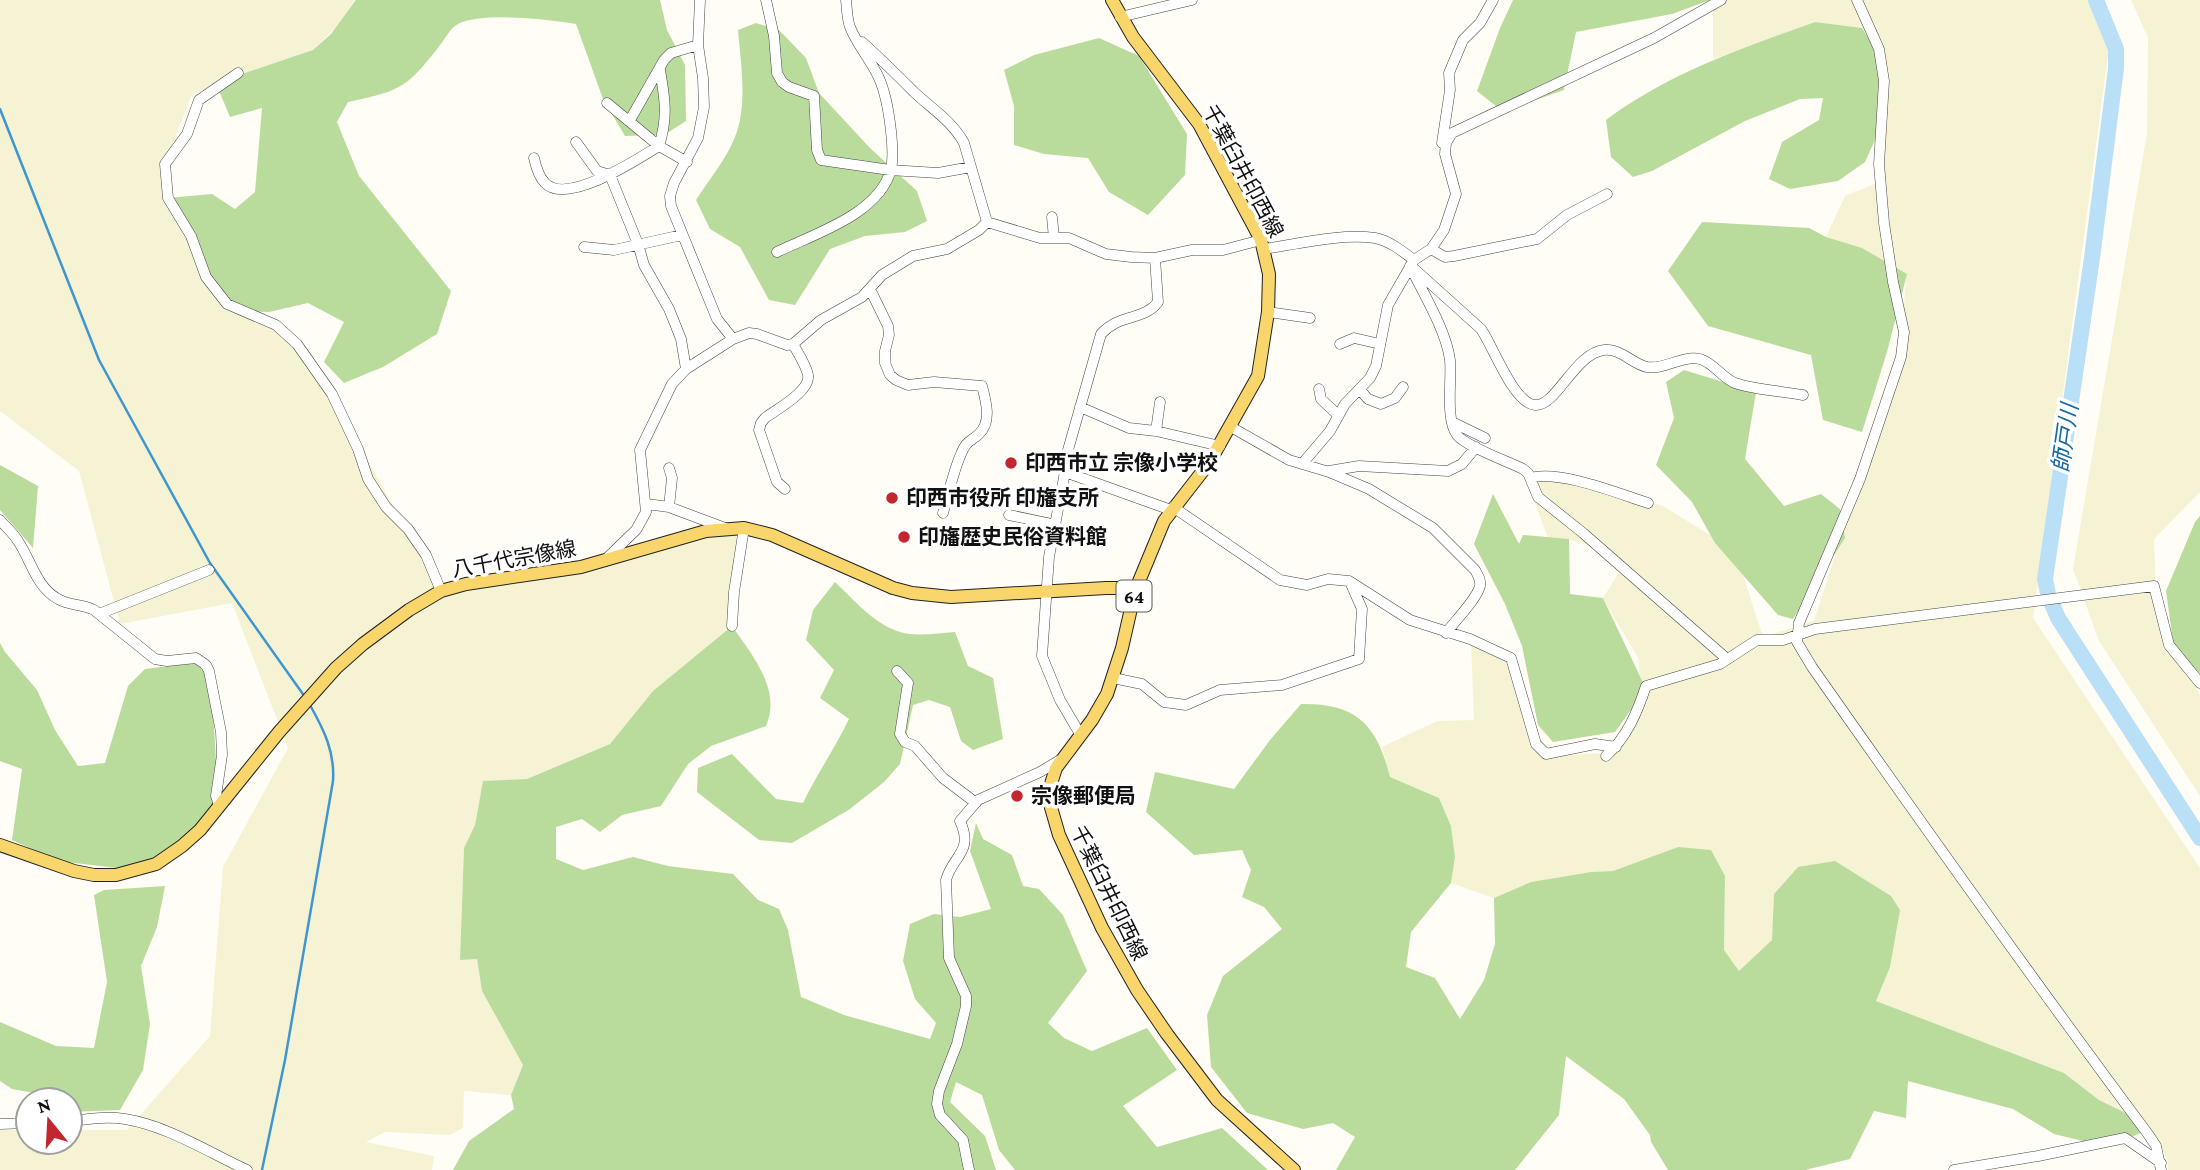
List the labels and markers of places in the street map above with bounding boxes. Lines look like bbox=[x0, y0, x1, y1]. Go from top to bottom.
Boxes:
place label: 印西市立 宗像小学校 bbox=[1025, 451, 1218, 475]
marker: 印西市立 宗像小学校 bbox=[1003, 455, 1019, 471]
place label: 印西市役所 印旛支所 bbox=[906, 486, 1099, 510]
marker: 印西市役所 印旛支所 bbox=[884, 490, 900, 506]
place label: 印旛歴史民俗資料館 bbox=[918, 525, 1107, 549]
marker: 印旛歴史民俗資料館 bbox=[896, 529, 912, 545]
place label: 宗像郵便局 bbox=[1031, 784, 1136, 808]
marker: 宗像郵便局 bbox=[1009, 788, 1025, 804]

